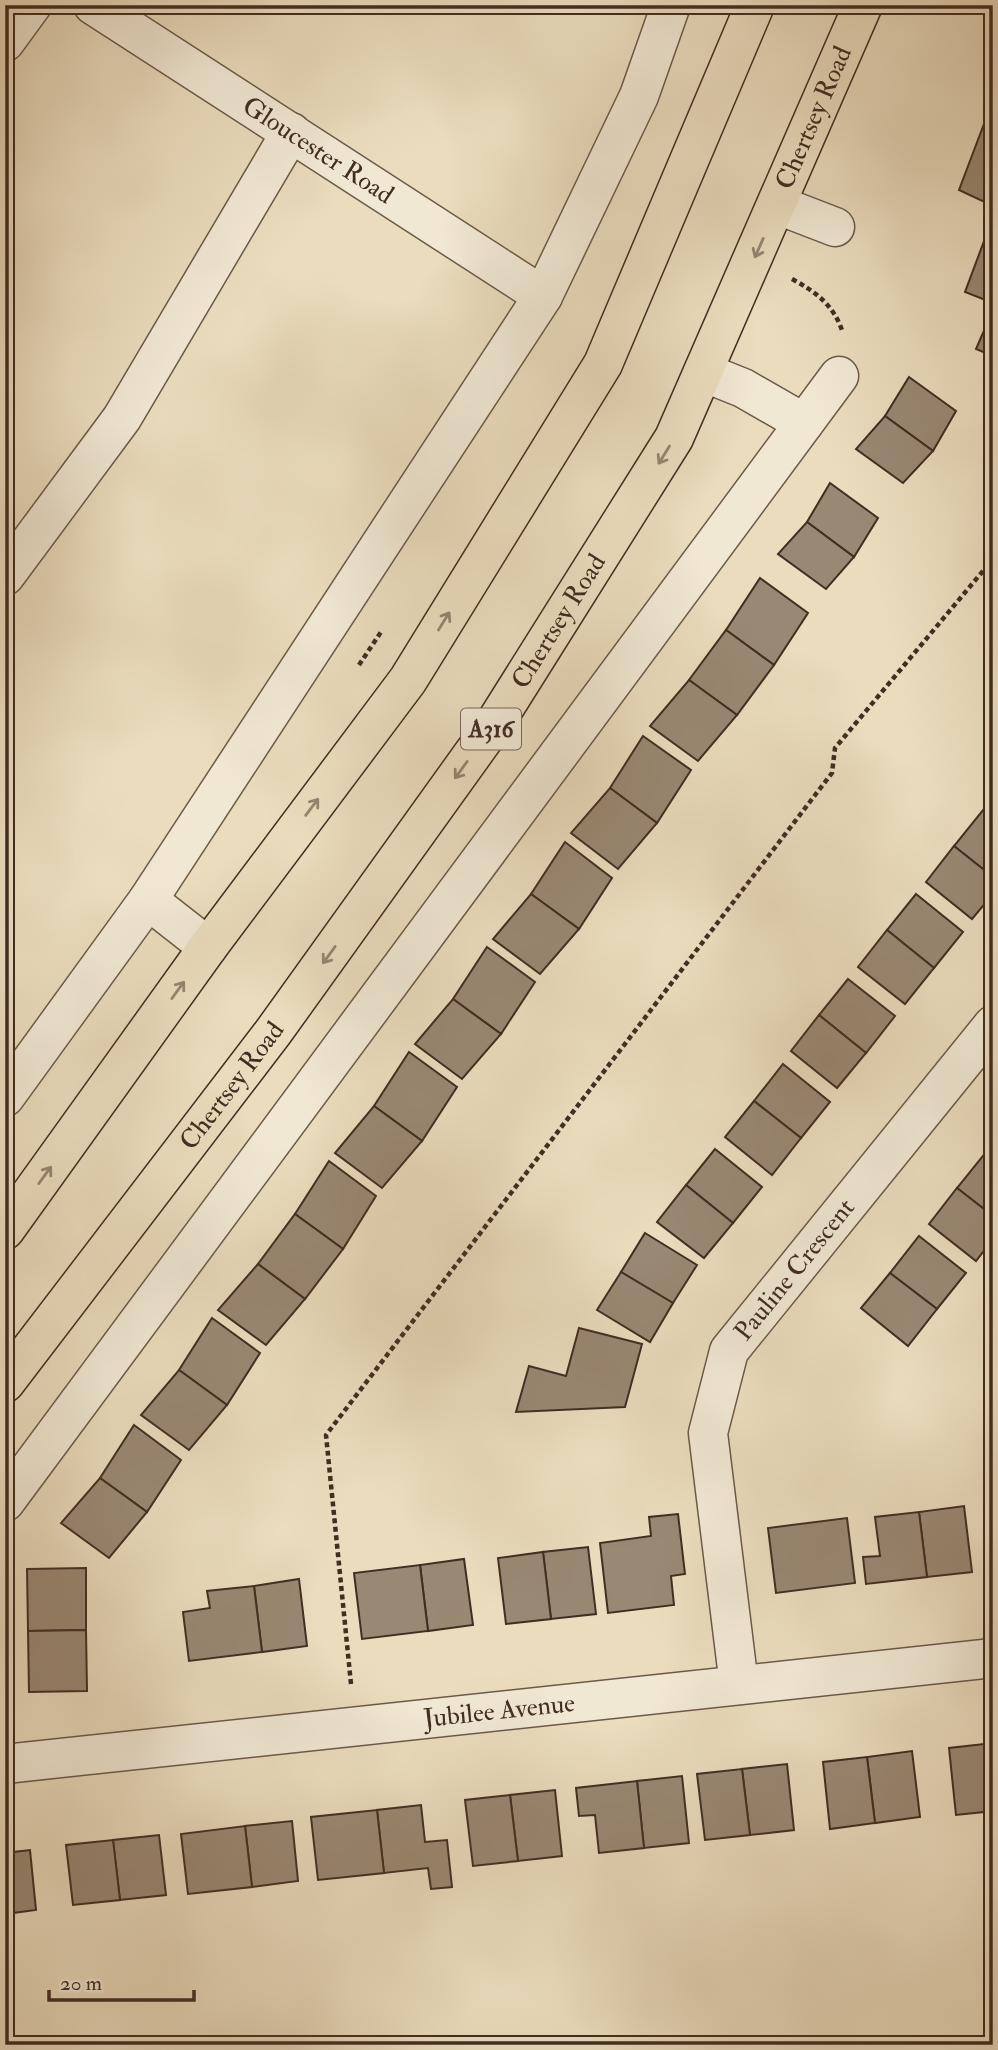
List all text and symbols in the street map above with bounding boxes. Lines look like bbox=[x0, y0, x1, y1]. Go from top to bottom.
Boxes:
street label: Chertsey Road bbox=[769, 41, 859, 194]
street label: Gloucester Road bbox=[236, 90, 400, 211]
one-way arrow bbox=[752, 237, 765, 258]
one-way arrow bbox=[656, 444, 670, 464]
street label: Chertsey Road bbox=[505, 548, 613, 695]
one-way arrow bbox=[437, 612, 451, 632]
road number: A316 bbox=[461, 708, 521, 750]
one-way arrow bbox=[454, 760, 469, 779]
one-way arrow bbox=[305, 798, 320, 817]
one-way arrow bbox=[322, 945, 336, 964]
one-way arrow bbox=[170, 981, 185, 1000]
street label: Chertsey Road bbox=[173, 1016, 291, 1156]
one-way arrow bbox=[38, 1166, 52, 1185]
street label: Pauline Crescent bbox=[728, 1192, 862, 1347]
street label: Jubilee Avenue bbox=[421, 1687, 577, 1735]
scale bar bbox=[49, 1959, 194, 2003]
text: 20 m bbox=[60, 1970, 102, 1997]

